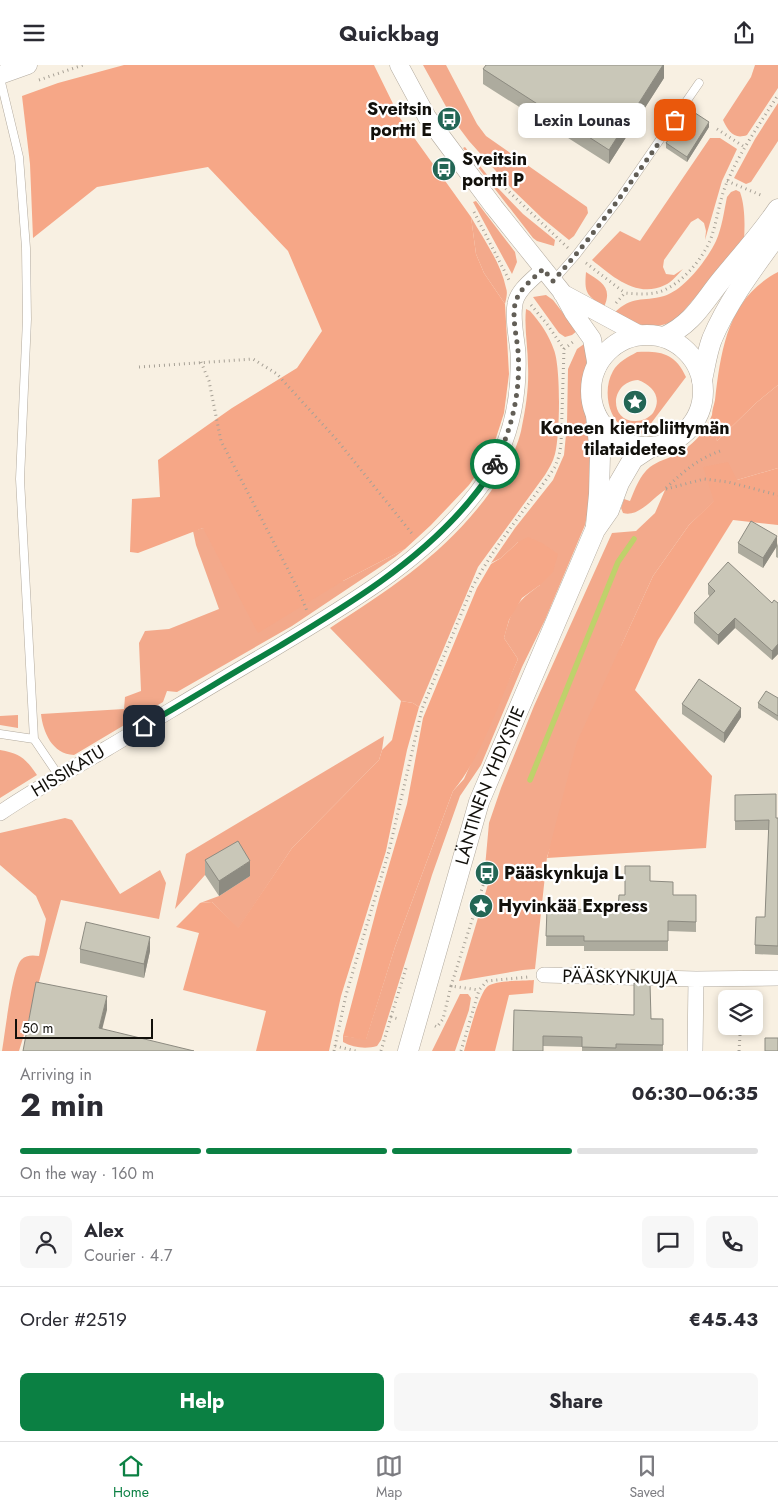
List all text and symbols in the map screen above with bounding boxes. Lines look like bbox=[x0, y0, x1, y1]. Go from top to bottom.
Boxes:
text: Quickbag bbox=[339, 17, 439, 49]
icon: menu bbox=[20, 19, 48, 47]
icon: share bbox=[730, 19, 758, 47]
place label: Sveitsin portti E bbox=[367, 96, 432, 143]
pin bbox=[654, 99, 696, 141]
callout: Lexin Lounas bbox=[518, 103, 645, 137]
bus stop icon: Sveitsin portti E bbox=[436, 106, 462, 132]
icon: bag bbox=[661, 106, 689, 134]
text: Lexin Lounas bbox=[534, 109, 630, 132]
place label: Sveitsin portti P bbox=[462, 146, 527, 193]
bus stop icon: Sveitsin portti P bbox=[431, 156, 457, 182]
place icon: Koneen kiertoliittymän tilataideteos bbox=[622, 389, 648, 415]
place label: Koneen kiertoliittymän tilataideteos bbox=[540, 415, 730, 462]
courier bbox=[470, 439, 520, 489]
icon: bike bbox=[481, 450, 509, 478]
street label: LÄNTINEN YHDYSTIE bbox=[449, 702, 531, 868]
pin bbox=[123, 705, 165, 747]
icon: home bbox=[130, 712, 158, 740]
street label: HISSIKATU bbox=[26, 739, 110, 803]
bus stop icon: Pääskynkuja L bbox=[474, 860, 500, 886]
place label: Pääskynkuja L bbox=[504, 860, 624, 886]
place icon: Hyvinkää Express bbox=[468, 893, 494, 919]
place label: Hyvinkää Express bbox=[498, 893, 648, 919]
street label: PÄÄSKYNKUJA bbox=[562, 963, 678, 991]
map controls bbox=[718, 990, 763, 1035]
button: layers bbox=[718, 990, 763, 1035]
scale bar bbox=[15, 1016, 152, 1039]
text: 50 m bbox=[22, 1018, 53, 1038]
text: Arriving in bbox=[20, 1063, 92, 1086]
text: 06:30–06:35 bbox=[632, 1080, 758, 1107]
text: 2 min bbox=[20, 1082, 104, 1128]
text: On the way · 160 m bbox=[20, 1162, 154, 1185]
button: person bbox=[20, 1216, 72, 1268]
button: chat bbox=[642, 1216, 694, 1268]
button: phone bbox=[706, 1216, 758, 1268]
text: Alex bbox=[84, 1217, 124, 1244]
text: Courier · 4.7 bbox=[84, 1244, 172, 1267]
text: Order #2519 bbox=[20, 1306, 127, 1333]
text: €45.43 bbox=[689, 1306, 758, 1333]
button: Help bbox=[20, 1373, 384, 1431]
button: Share bbox=[394, 1373, 758, 1431]
tab: Home bbox=[113, 1452, 149, 1502]
tab: Map bbox=[375, 1452, 403, 1502]
tab: Saved bbox=[629, 1452, 665, 1502]

